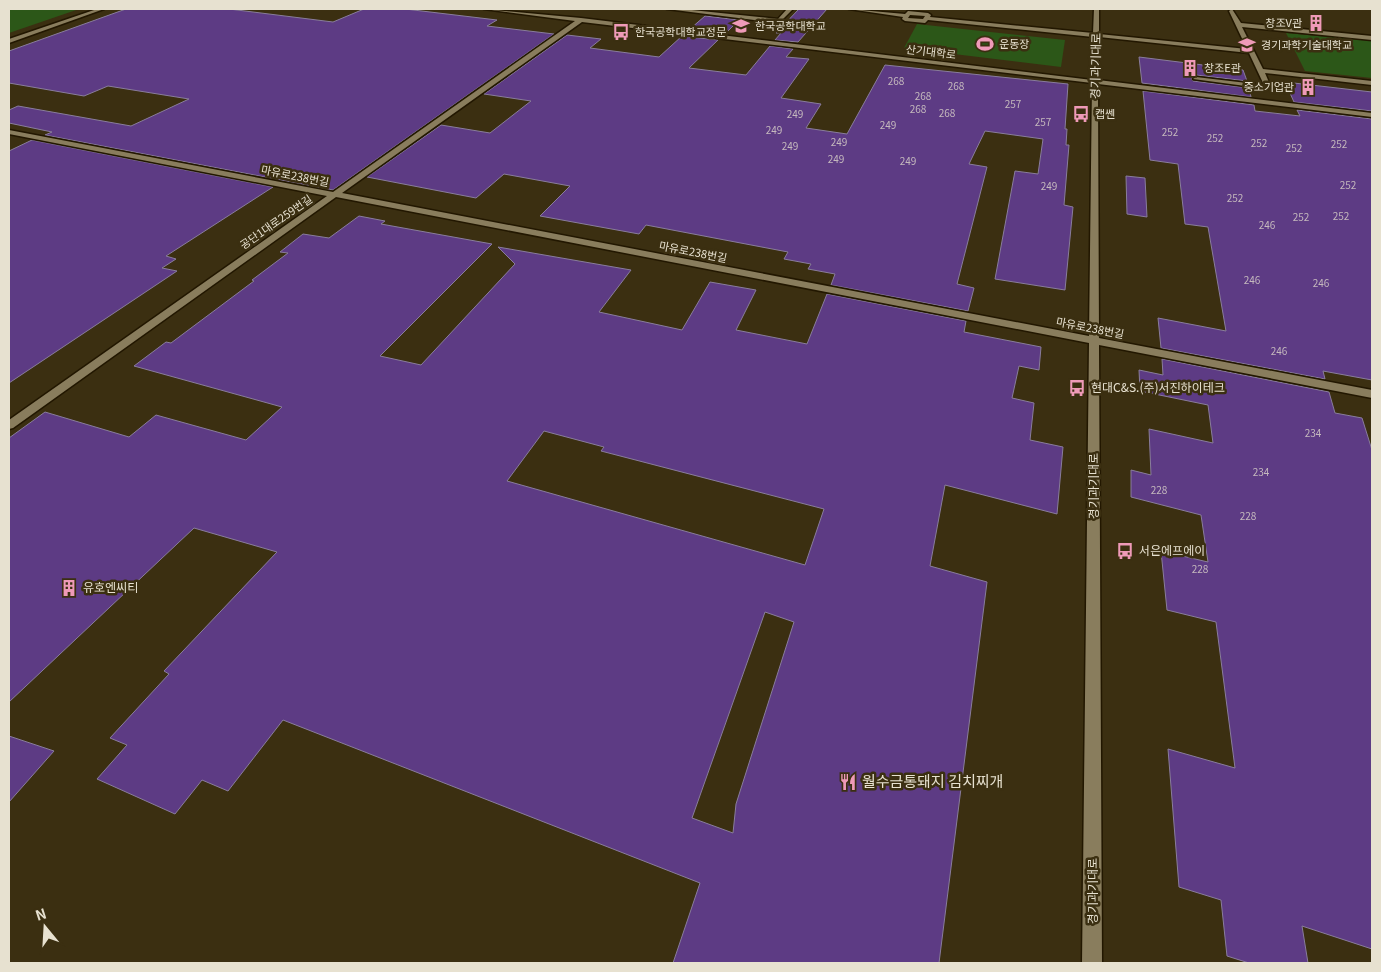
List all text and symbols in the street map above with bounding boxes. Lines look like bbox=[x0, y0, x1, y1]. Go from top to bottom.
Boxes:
building icon: 창조V관 bbox=[1306, 13, 1326, 33]
place label: 창조V관 bbox=[1265, 14, 1302, 30]
school or university icon: 한국공학대학교 bbox=[731, 16, 751, 36]
place label: 한국공학대학교 bbox=[755, 17, 826, 33]
bus stop icon: 한국공학대학교정문 bbox=[611, 22, 631, 42]
place label: 한국공학대학교정문 bbox=[635, 23, 726, 39]
street label: 경기과기대로 bbox=[1085, 33, 1104, 99]
sports icon: 운동장 bbox=[975, 34, 995, 54]
place label: 운동장 bbox=[999, 35, 1029, 51]
school or university icon: 경기과학기술대학교 bbox=[1237, 35, 1257, 55]
place label: 경기과학기술대학교 bbox=[1261, 36, 1352, 52]
street label: 산기대학로 bbox=[905, 40, 957, 62]
building icon: 창조E관 bbox=[1180, 58, 1200, 78]
place label: 창조E관 bbox=[1204, 59, 1241, 75]
house number: 268 bbox=[888, 73, 905, 88]
building icon: 중소기업관 bbox=[1298, 77, 1318, 97]
house number: 268 bbox=[948, 78, 965, 93]
place label: 중소기업관 bbox=[1243, 78, 1294, 94]
house number: 268 bbox=[915, 88, 932, 103]
house number: 257 bbox=[1005, 96, 1022, 111]
house number: 268 bbox=[910, 101, 927, 116]
bus stop icon: 캡쎈 bbox=[1071, 104, 1091, 124]
house number: 268 bbox=[939, 105, 956, 120]
place label: 캡쎈 bbox=[1095, 105, 1115, 121]
house number: 249 bbox=[787, 106, 804, 121]
house number: 257 bbox=[1035, 114, 1052, 129]
house number: 249 bbox=[880, 117, 897, 132]
house number: 249 bbox=[766, 122, 783, 137]
house number: 252 bbox=[1162, 124, 1179, 139]
house number: 252 bbox=[1207, 130, 1224, 145]
house number: 249 bbox=[831, 134, 848, 149]
house number: 252 bbox=[1251, 135, 1268, 150]
house number: 252 bbox=[1331, 136, 1348, 151]
house number: 249 bbox=[782, 138, 799, 153]
house number: 252 bbox=[1286, 140, 1303, 155]
house number: 249 bbox=[828, 151, 845, 166]
house number: 249 bbox=[900, 153, 917, 168]
street label: 마유로238번길 bbox=[260, 161, 331, 189]
house number: 252 bbox=[1340, 177, 1357, 192]
house number: 249 bbox=[1041, 178, 1058, 193]
street label: 공단1대로259번길 bbox=[236, 190, 315, 252]
house number: 252 bbox=[1227, 190, 1244, 205]
house number: 252 bbox=[1333, 208, 1350, 223]
house number: 252 bbox=[1293, 209, 1310, 224]
house number: 246 bbox=[1259, 217, 1276, 232]
street label: 마유로238번길 bbox=[658, 237, 729, 265]
house number: 246 bbox=[1244, 272, 1261, 287]
house number: 246 bbox=[1313, 275, 1330, 290]
street label: 마유로238번길 bbox=[1055, 313, 1126, 341]
house number: 246 bbox=[1271, 343, 1288, 358]
bus stop icon: 현대C&S.(주)서진하이테크 bbox=[1067, 378, 1087, 398]
place label: 현대C&S.(주)서진하이테크 bbox=[1091, 378, 1225, 395]
house number: 234 bbox=[1305, 425, 1322, 440]
street label: 경기과기대로 bbox=[1084, 453, 1101, 519]
house number: 234 bbox=[1253, 464, 1270, 479]
house number: 228 bbox=[1151, 482, 1168, 497]
house number: 228 bbox=[1240, 508, 1257, 523]
bus stop icon: 서은에프에이 bbox=[1115, 541, 1135, 561]
place label: 서은에프에이 bbox=[1139, 541, 1205, 558]
house number: 228 bbox=[1192, 561, 1209, 576]
building icon: 유호엔씨티 bbox=[59, 578, 79, 598]
place label: 유호엔씨티 bbox=[83, 578, 138, 595]
place label: 월수금통돼지 김치찌개 bbox=[862, 770, 1003, 791]
restaurant icon: 월수금통돼지 김치찌개 bbox=[838, 772, 858, 792]
street label: 경기과기대로 bbox=[1083, 858, 1100, 924]
north arrow bbox=[20, 902, 70, 952]
text: N bbox=[33, 903, 49, 925]

